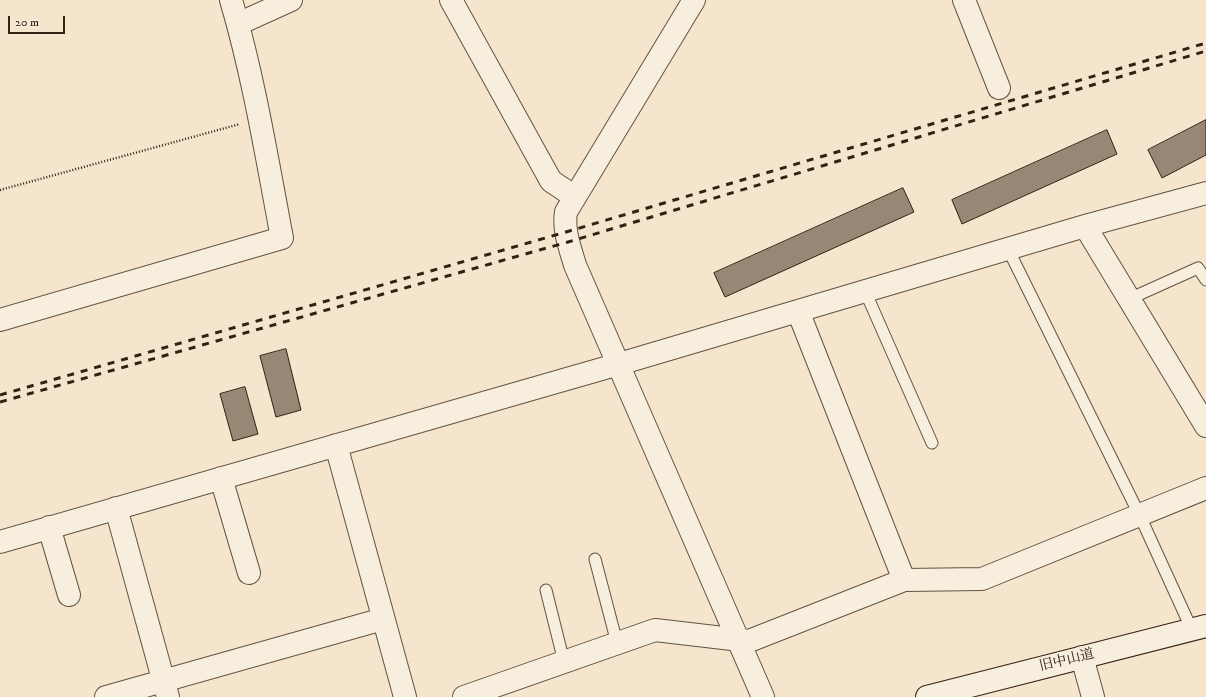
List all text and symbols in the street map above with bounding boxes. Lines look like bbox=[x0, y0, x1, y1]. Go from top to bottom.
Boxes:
scale bar bbox=[10, 8, 67, 34]
text: 20 m bbox=[15, 15, 39, 30]
street label: 旧中山道 bbox=[1038, 646, 1096, 676]

